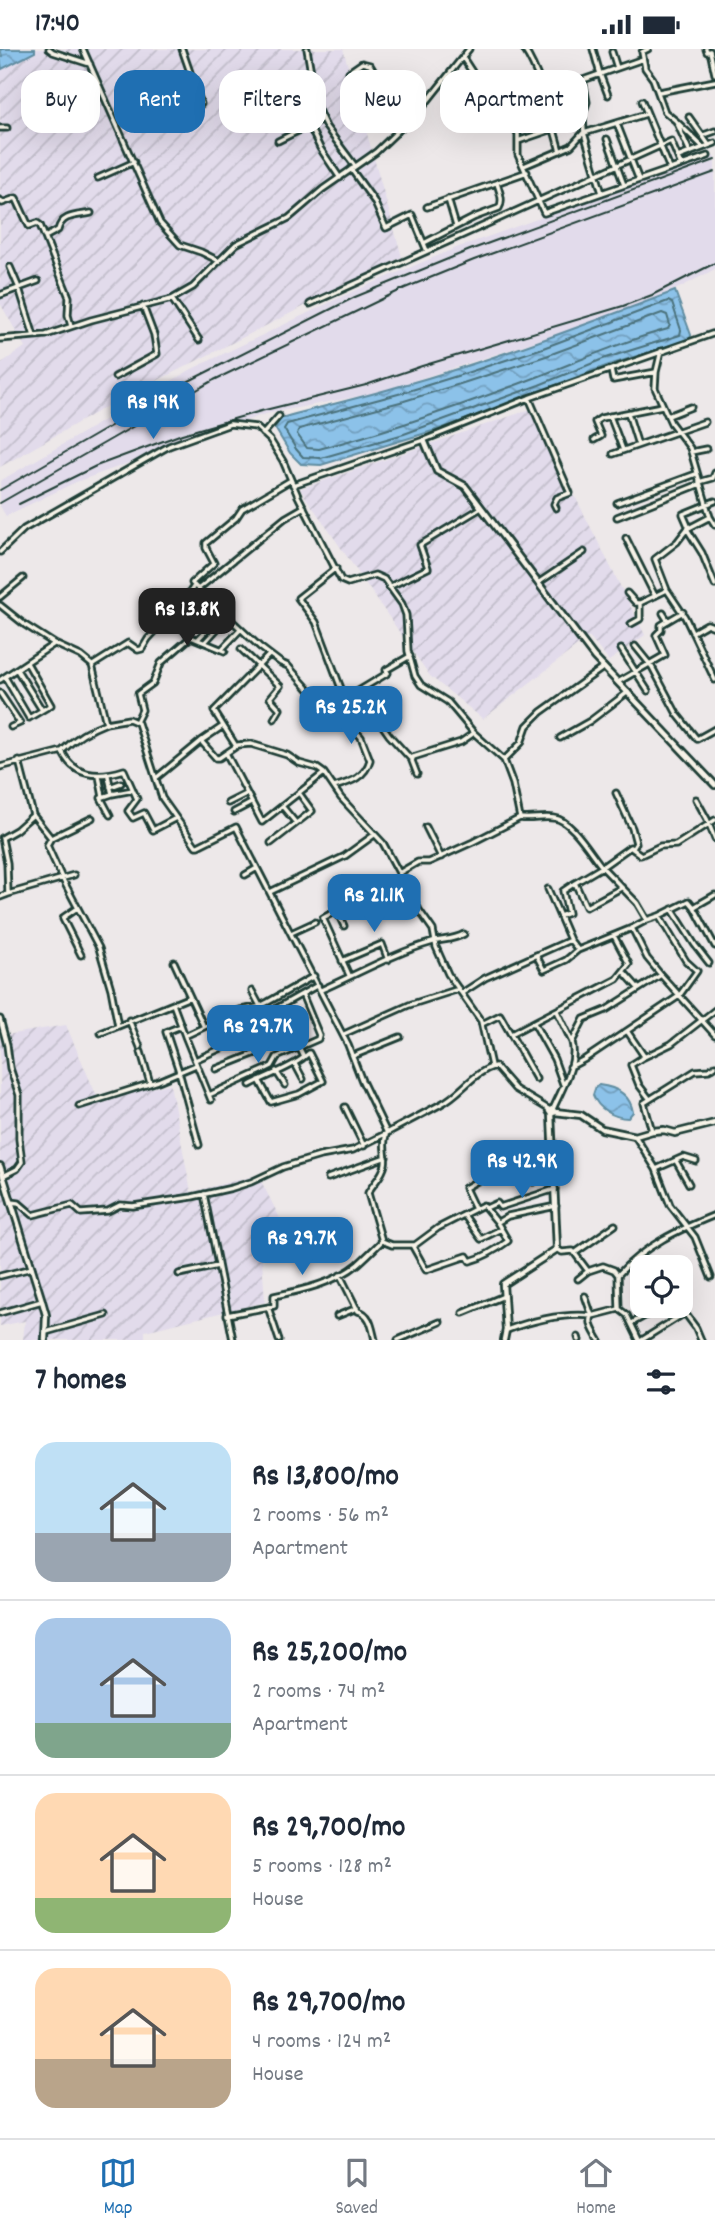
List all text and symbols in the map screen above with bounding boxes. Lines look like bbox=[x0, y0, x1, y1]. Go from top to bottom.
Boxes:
text: 17:40 bbox=[35, 6, 80, 43]
chip: Buy bbox=[21, 70, 100, 133]
chip: Rent bbox=[114, 70, 205, 133]
chip: Filters bbox=[219, 70, 326, 133]
chip: New bbox=[340, 70, 426, 133]
chip: Apartment bbox=[440, 70, 588, 133]
pin: Rs 19K bbox=[96, 381, 210, 441]
text: Rs 19K bbox=[127, 387, 179, 420]
pin: Rs 13.8K bbox=[115, 589, 259, 648]
text: Rs 13.8K bbox=[154, 594, 220, 627]
pin: Rs 25.2K bbox=[279, 687, 423, 746]
text: Rs 25.2K bbox=[315, 692, 387, 725]
pin: Rs 21.1K bbox=[302, 875, 446, 934]
text: Rs 21.1K bbox=[344, 880, 404, 913]
pin: Rs 29.7K bbox=[186, 1005, 330, 1065]
text: Rs 29.7K bbox=[223, 1011, 293, 1044]
pin: Rs 42.9K bbox=[450, 1141, 594, 1200]
text: Rs 42.9K bbox=[487, 1146, 557, 1179]
pin: Rs 29.7K bbox=[230, 1217, 374, 1277]
text: Rs 29.7K bbox=[267, 1223, 337, 1256]
map controls bbox=[630, 1255, 693, 1318]
button: locate bbox=[630, 1255, 693, 1318]
text: 7 homes bbox=[35, 1361, 127, 1404]
icon: filters bbox=[642, 1363, 680, 1401]
text: Rs 13,800/mo bbox=[252, 1457, 399, 1500]
icon: home bbox=[91, 1470, 175, 1554]
text: 2 rooms · 56 m² bbox=[252, 1500, 389, 1533]
text: Apartment bbox=[252, 1533, 348, 1566]
text: Rs 25,200/mo bbox=[252, 1633, 407, 1676]
icon: home bbox=[91, 1646, 175, 1730]
text: 2 rooms · 74 m² bbox=[252, 1676, 385, 1709]
text: Apartment bbox=[252, 1709, 348, 1742]
text: Rs 29,700/mo bbox=[252, 1808, 405, 1851]
icon: home bbox=[91, 1821, 175, 1905]
text: 5 rooms · 128 m² bbox=[252, 1851, 392, 1884]
text: House bbox=[252, 1884, 304, 1917]
text: Rs 29,700/mo bbox=[252, 1983, 405, 2026]
icon: home bbox=[91, 1996, 175, 2080]
text: 4 rooms · 124 m² bbox=[252, 2026, 391, 2059]
text: House bbox=[252, 2059, 304, 2092]
tab: Map bbox=[99, 2154, 137, 2223]
tab: Saved bbox=[335, 2154, 378, 2223]
tab: Home bbox=[576, 2154, 616, 2223]

